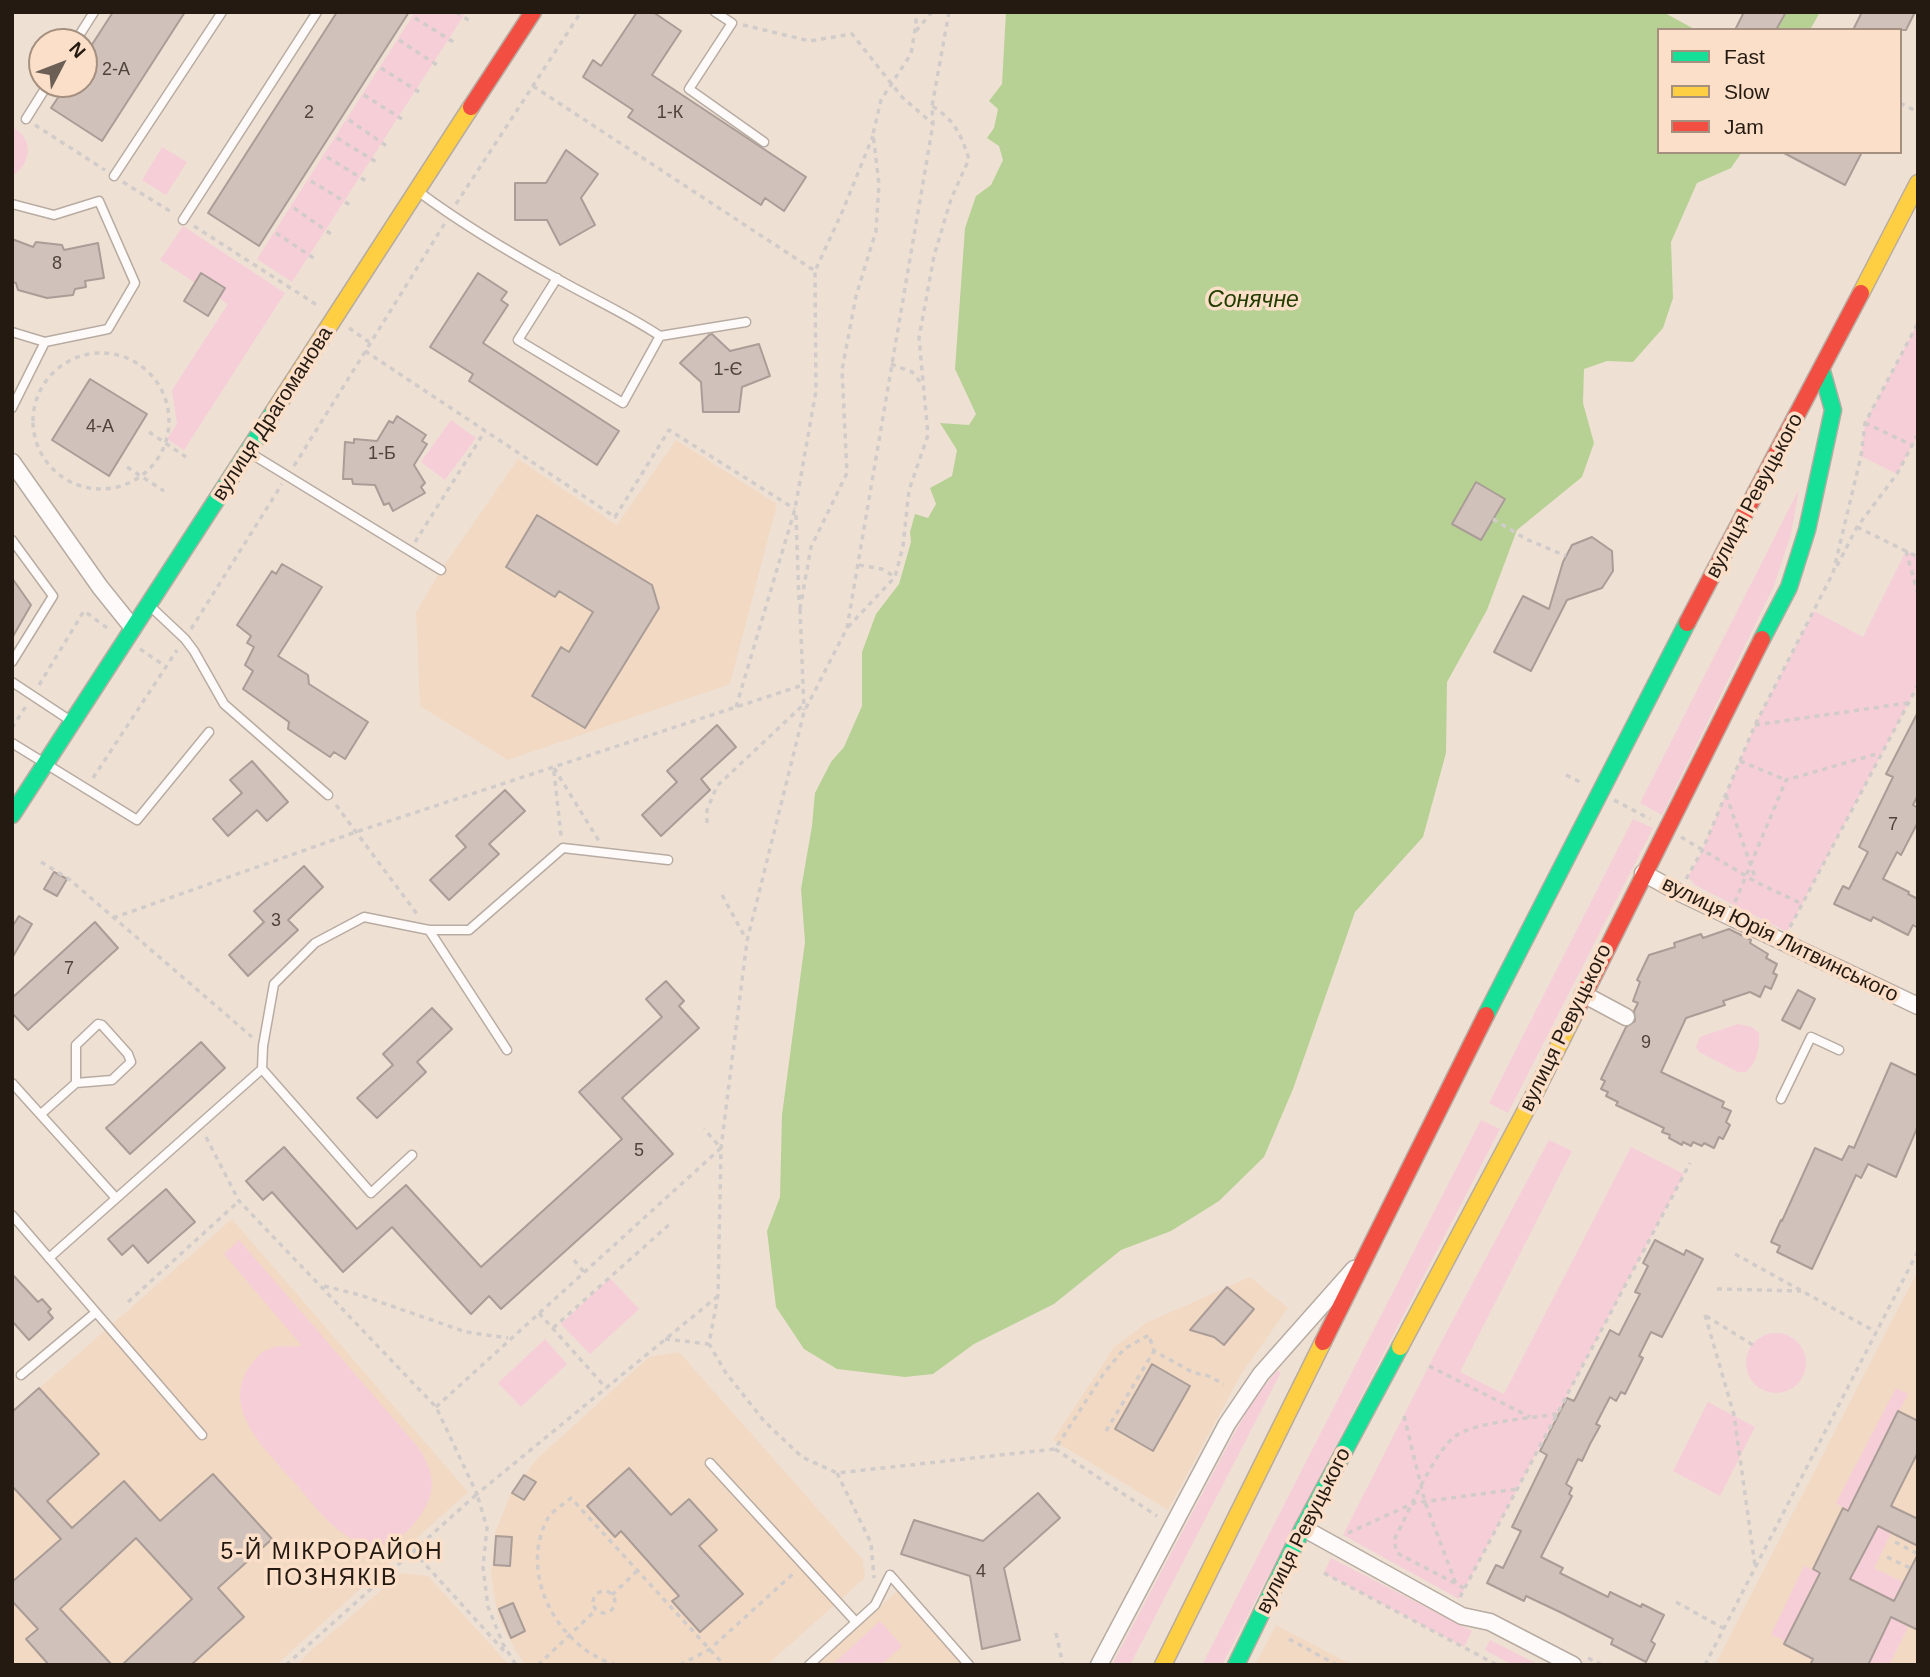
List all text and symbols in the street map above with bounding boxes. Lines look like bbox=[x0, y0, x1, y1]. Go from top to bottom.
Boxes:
north arrow bbox=[28, 28, 98, 98]
legend bbox=[1657, 28, 1902, 154]
text: N bbox=[65, 38, 90, 62]
text: Fast bbox=[1724, 45, 1765, 68]
house number: 2-А bbox=[102, 59, 130, 81]
text: Slow bbox=[1724, 80, 1770, 103]
house number: 2 bbox=[304, 102, 314, 124]
house number: 1-К bbox=[657, 102, 683, 124]
text: Jam bbox=[1724, 115, 1764, 138]
house number: 8 bbox=[52, 253, 62, 275]
water label: Сонячне bbox=[1207, 287, 1299, 315]
street label: вулиця Драгоманова bbox=[207, 322, 339, 506]
house number: 1-Є bbox=[714, 359, 742, 381]
street label: вулиця Ревуцького bbox=[1701, 409, 1809, 583]
house number: 4-А bbox=[86, 416, 114, 438]
house number: 1-Б bbox=[368, 443, 396, 465]
house number: 7 bbox=[1888, 814, 1898, 836]
street label: вулиця Юрія Литвинського bbox=[1658, 872, 1902, 1008]
house number: 3 bbox=[271, 910, 281, 932]
street label: вулиця Ревуцького bbox=[1515, 940, 1617, 1116]
house number: 7 bbox=[64, 958, 74, 980]
house number: 9 bbox=[1641, 1032, 1651, 1054]
house number: 5 bbox=[634, 1140, 644, 1162]
street label: вулиця Ревуцького bbox=[1251, 1444, 1357, 1618]
district label: 5-Й МІКРОРАЙОН ПОЗНЯКІВ bbox=[222, 1539, 442, 1593]
house number: 4 bbox=[976, 1561, 986, 1583]

